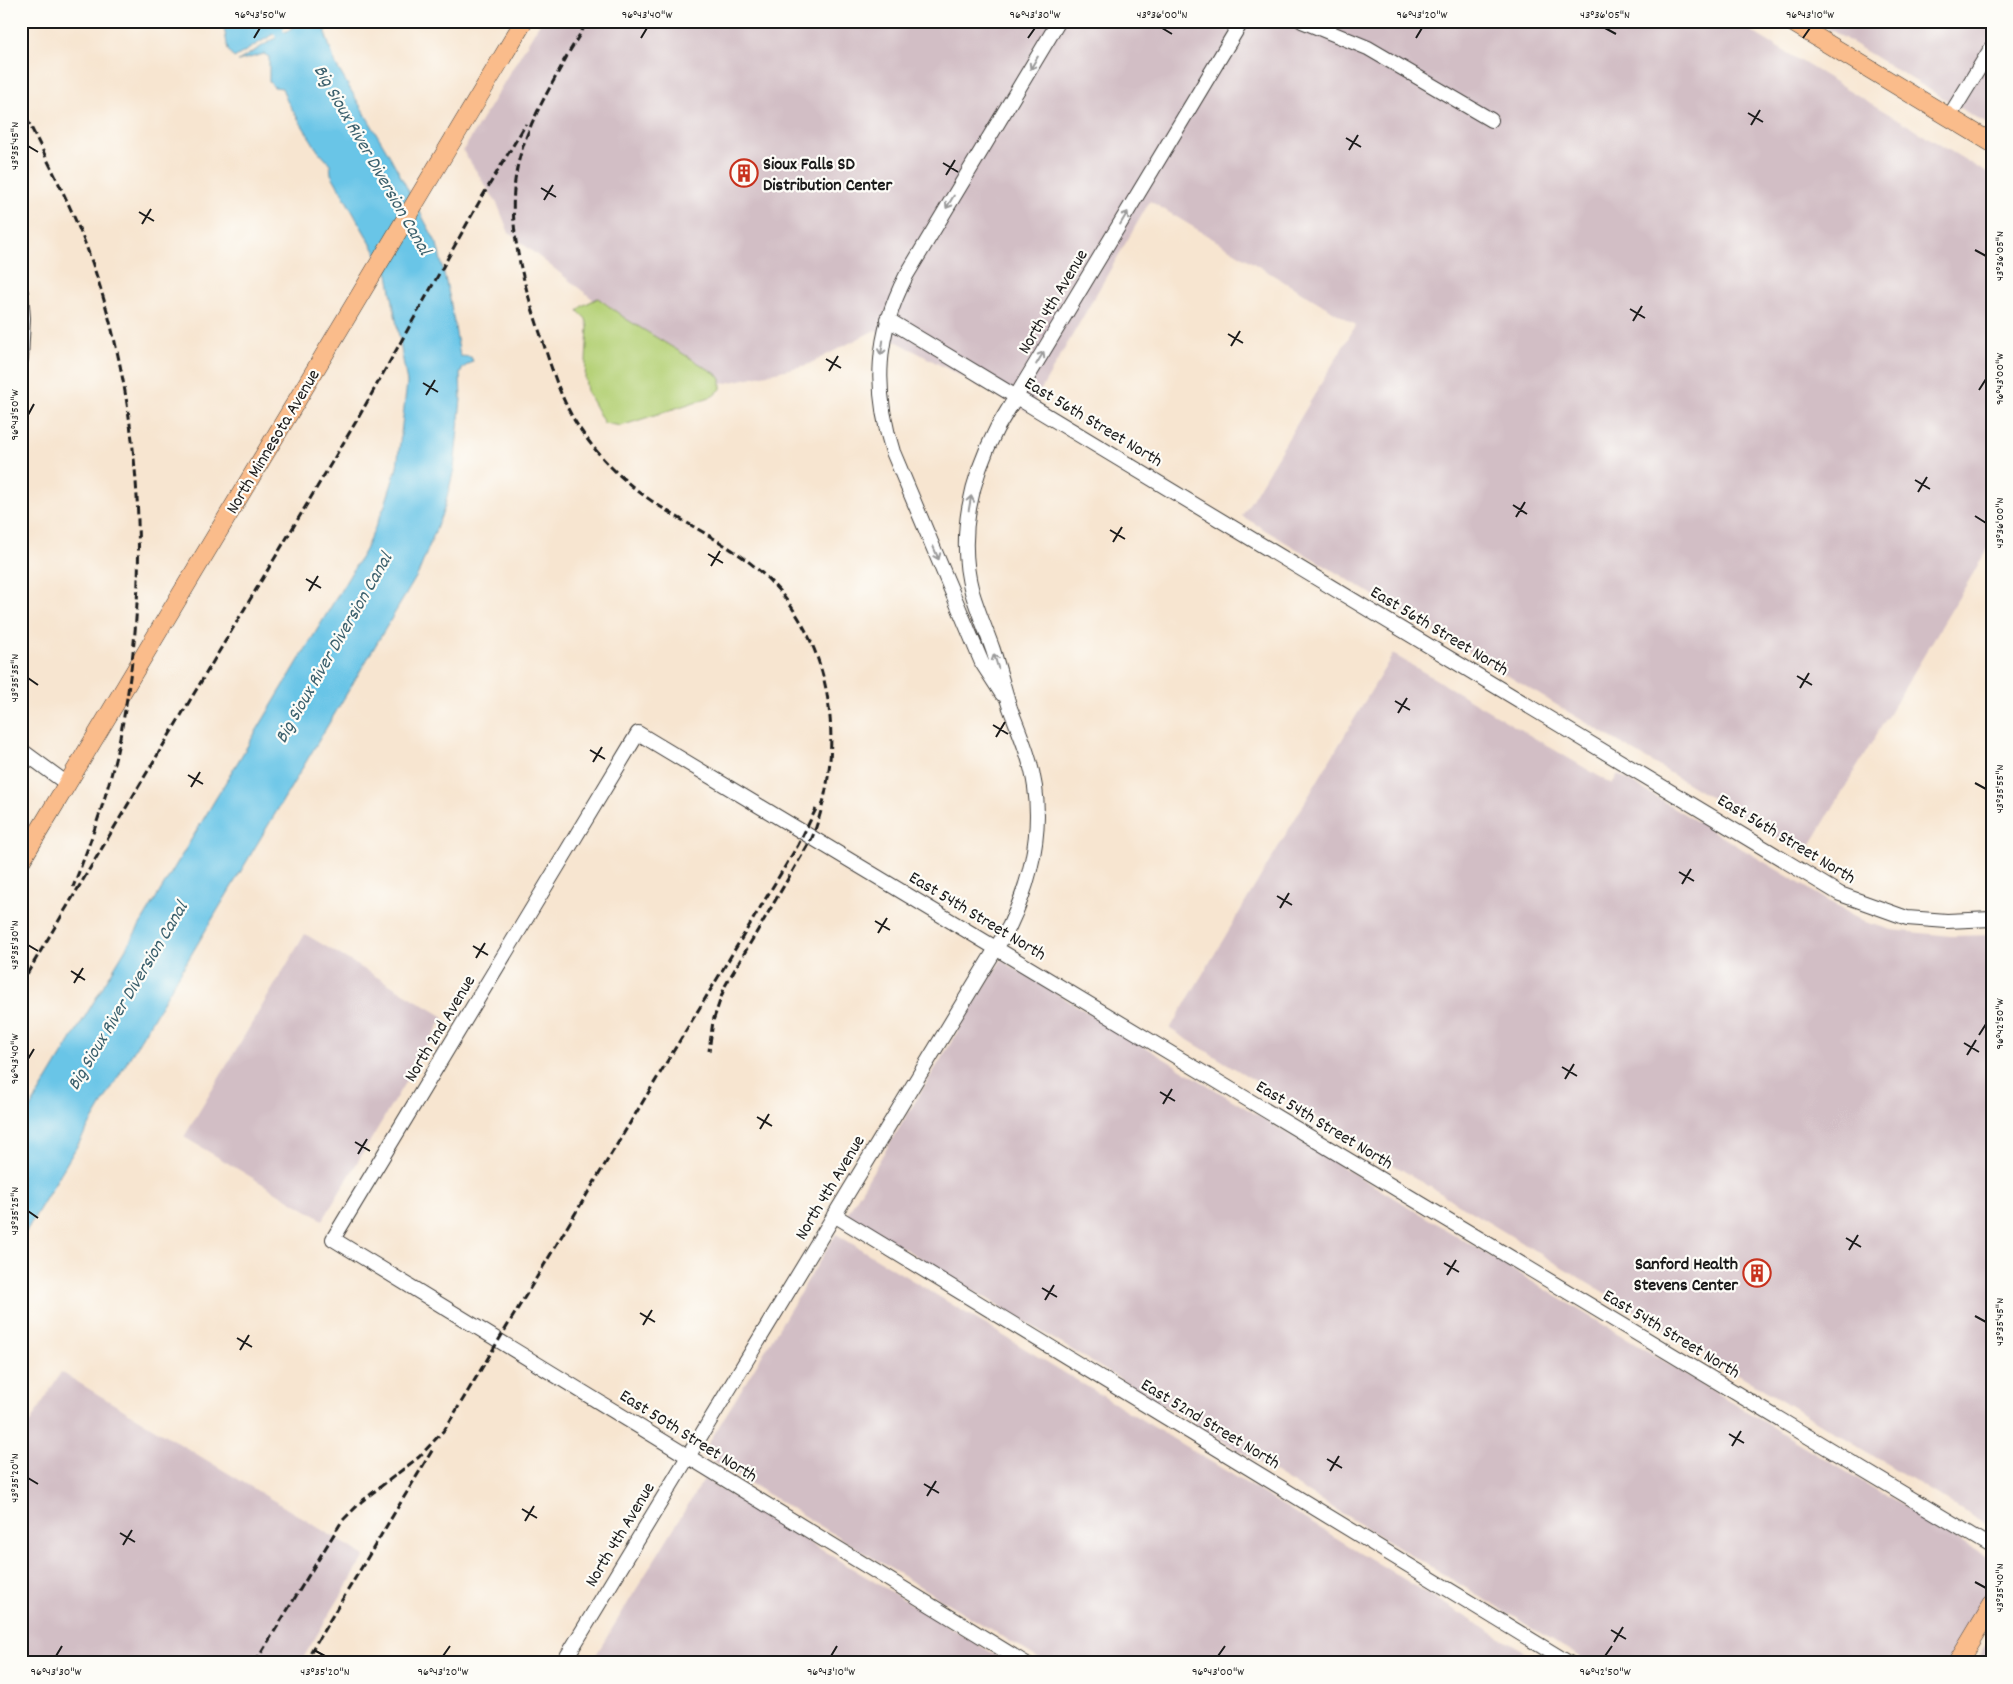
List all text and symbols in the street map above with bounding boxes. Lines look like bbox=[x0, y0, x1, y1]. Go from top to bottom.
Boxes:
text: 96°43'50"W bbox=[234, 7, 286, 24]
text: 96°43'40"W bbox=[622, 7, 672, 24]
text: 96°43'30"W bbox=[1010, 7, 1061, 24]
text: 43°36'00"N bbox=[1136, 7, 1188, 24]
text: 96°43'20"W bbox=[1397, 7, 1448, 24]
text: 43°36'05"N bbox=[1580, 7, 1630, 24]
text: 96°43'10"W bbox=[1786, 7, 1834, 24]
one-way arrow bbox=[1028, 56, 1038, 70]
water label: Big Sioux River Diversion Canal bbox=[305, 61, 437, 262]
text: 43°35'45"N bbox=[7, 122, 24, 170]
place label: Sioux Falls SD Distribution Center bbox=[763, 153, 892, 199]
building icon: Sioux Falls SD Distribution Center bbox=[729, 158, 759, 188]
one-way arrow bbox=[945, 195, 955, 209]
one-way arrow bbox=[1119, 212, 1129, 226]
text: 43°36'05"N bbox=[1992, 231, 2009, 281]
street label: North 4th Avenue bbox=[1013, 245, 1095, 359]
one-way arrow bbox=[877, 340, 887, 356]
one-way arrow bbox=[1035, 351, 1045, 365]
text: 96°43'00"W bbox=[1992, 353, 2009, 405]
street label: North Minnesota Avenue bbox=[221, 365, 327, 519]
street label: East 56th Street North bbox=[1019, 372, 1167, 474]
text: 96°43'50"W bbox=[7, 389, 24, 441]
one-way arrow bbox=[965, 495, 975, 511]
text: 43°36'00"N bbox=[1992, 497, 2009, 549]
one-way arrow bbox=[931, 545, 941, 560]
water label: Big Sioux River Diversion Canal bbox=[269, 547, 401, 749]
street label: East 56th Street North bbox=[1365, 581, 1513, 683]
one-way arrow bbox=[991, 653, 1001, 669]
text: 43°35'35"N bbox=[7, 654, 24, 702]
text: 43°35'55"N bbox=[1992, 765, 2009, 813]
street label: East 56th Street North bbox=[1712, 789, 1860, 891]
street label: East 54th Street North bbox=[903, 866, 1050, 968]
water label: Big Sioux River Diversion Canal bbox=[62, 896, 197, 1096]
text: 43°35'30"N bbox=[7, 920, 24, 970]
street label: North 2nd Avenue bbox=[399, 971, 483, 1087]
text: 96°42'50"W bbox=[1992, 998, 2009, 1050]
text: 96°43'40"W bbox=[7, 1034, 24, 1084]
street label: East 54th Street North bbox=[1250, 1075, 1397, 1177]
street label: North 4th Avenue bbox=[790, 1131, 872, 1245]
text: 43°35'25"N bbox=[7, 1187, 24, 1235]
place label: Sanford Health Stevens Center bbox=[1634, 1253, 1738, 1299]
building icon: Sanford Health Stevens Center bbox=[1742, 1258, 1772, 1288]
street label: East 54th Street North bbox=[1597, 1284, 1744, 1386]
text: 43°35'45"N bbox=[1992, 1298, 2009, 1346]
street label: East 52nd Street North bbox=[1135, 1374, 1284, 1477]
street label: East 50th Street North bbox=[614, 1385, 761, 1490]
text: 43°35'20"N bbox=[7, 1453, 24, 1503]
street label: North 4th Avenue bbox=[580, 1478, 662, 1592]
text: 43°35'40"N bbox=[1992, 1563, 2009, 1613]
text: 96°43'30"W bbox=[31, 1664, 82, 1681]
text: 43°35'20"N bbox=[300, 1664, 350, 1681]
text: 96°43'20"W bbox=[418, 1664, 469, 1681]
text: 96°43'10"W bbox=[807, 1664, 855, 1681]
text: 96°43'00"W bbox=[1192, 1664, 1244, 1681]
text: 96°42'50"W bbox=[1579, 1664, 1631, 1681]

